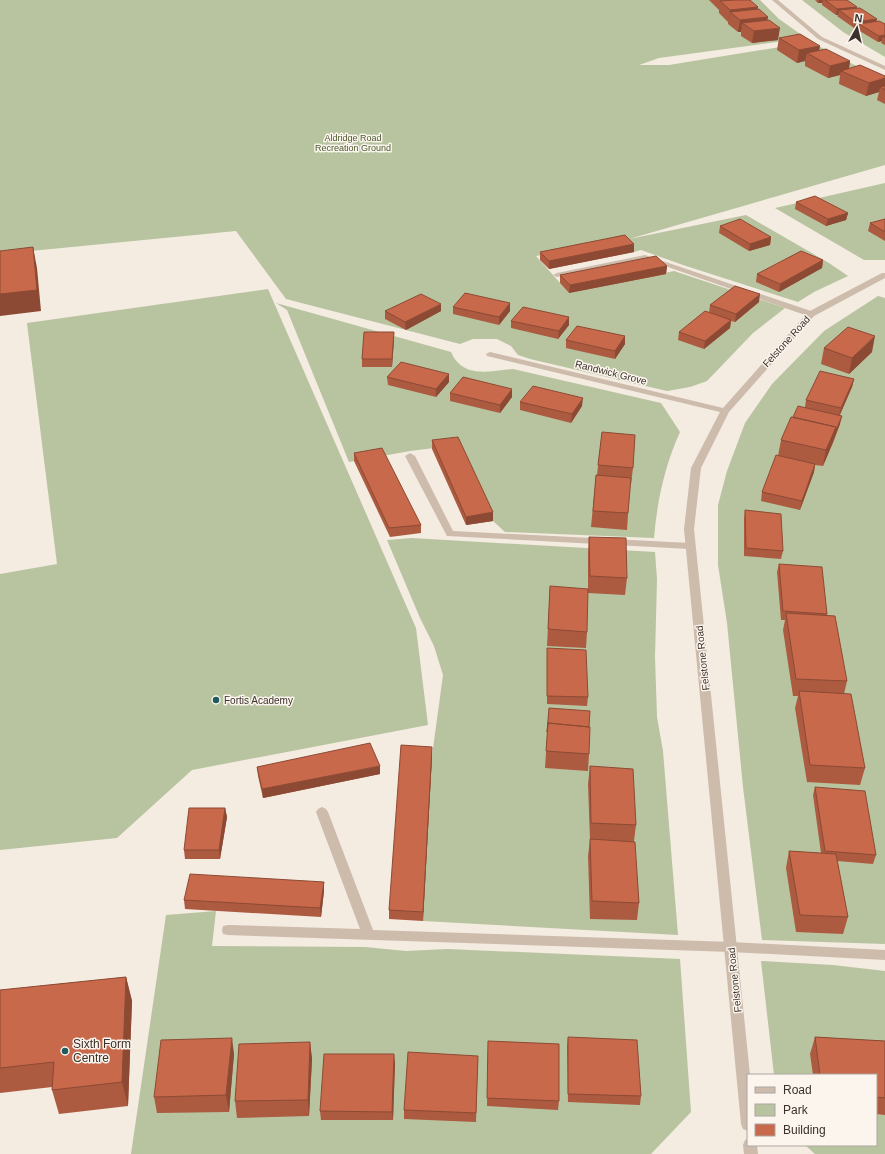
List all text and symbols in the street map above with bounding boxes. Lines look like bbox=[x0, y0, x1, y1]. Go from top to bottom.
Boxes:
north arrow bbox=[837, 8, 877, 48]
text: N bbox=[854, 12, 863, 25]
park label: Aldridge Road Recreation Ground bbox=[315, 133, 391, 153]
street label: Felstone Road bbox=[761, 313, 812, 369]
street label: Randwick Grove bbox=[574, 358, 648, 387]
street label: Felstone Road bbox=[694, 625, 711, 691]
marker: Fortis Academy bbox=[211, 695, 221, 705]
place label: Fortis Academy bbox=[224, 695, 293, 706]
street label: Felstone Road bbox=[726, 947, 743, 1013]
place label: Sixth Form Centre bbox=[73, 1037, 131, 1065]
marker: Sixth Form Centre bbox=[60, 1046, 70, 1056]
legend bbox=[747, 1074, 877, 1146]
text: Road bbox=[783, 1083, 812, 1097]
text: Park bbox=[783, 1103, 809, 1117]
text: Building bbox=[783, 1123, 826, 1137]

